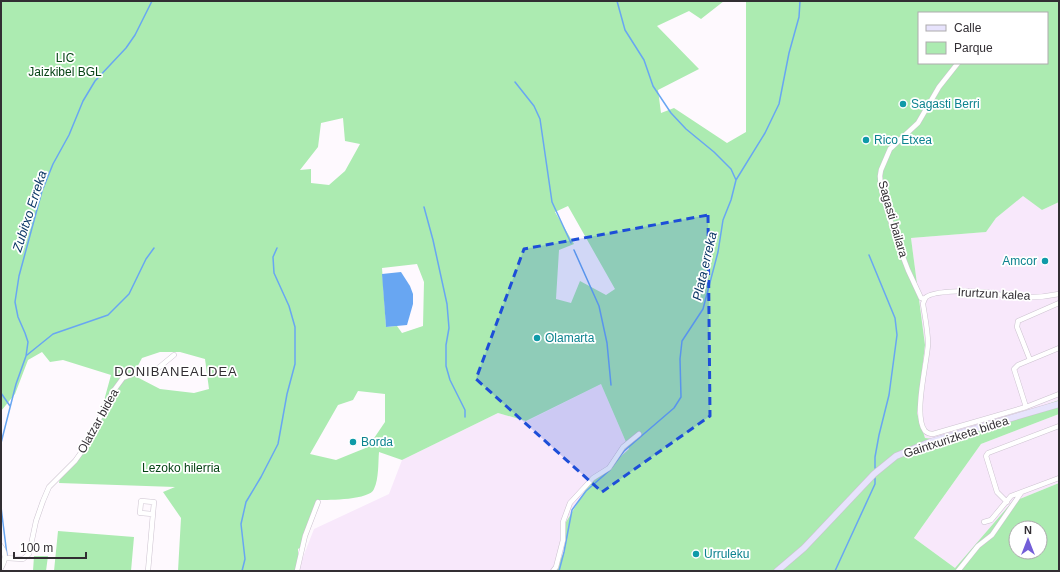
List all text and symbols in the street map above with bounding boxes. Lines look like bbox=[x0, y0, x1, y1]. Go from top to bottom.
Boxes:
legend bbox=[918, 12, 1048, 64]
text: Calle bbox=[954, 21, 982, 35]
text: Parque bbox=[954, 41, 993, 55]
park label: LIC Jaizkibel BGL bbox=[28, 51, 102, 79]
place label: Sagasti Berri bbox=[911, 97, 980, 111]
marker: Sagasti Berri bbox=[898, 99, 908, 109]
place label: Rico Etxea bbox=[874, 133, 932, 147]
marker: Rico Etxea bbox=[861, 135, 871, 145]
water label: Zubitxo Erreka bbox=[9, 169, 50, 255]
street label: Sagasti bailara bbox=[875, 179, 911, 259]
water label: Plata erreka bbox=[689, 230, 720, 302]
place label: Amcor bbox=[1002, 254, 1037, 268]
marker: Amcor bbox=[1040, 256, 1050, 266]
street label: Irurtzun kalea bbox=[957, 285, 1031, 303]
place label: Olamarta bbox=[545, 331, 595, 345]
marker: Olamarta bbox=[532, 333, 542, 343]
district label: DONIBANEALDEA bbox=[114, 364, 238, 379]
street label: Olatzar bidea bbox=[75, 386, 122, 456]
street label: Gaintxurizketa bidea bbox=[902, 413, 1010, 461]
place label: Borda bbox=[361, 435, 393, 449]
marker: Borda bbox=[348, 437, 358, 447]
park label: Lezoko hilerria bbox=[142, 461, 220, 475]
north arrow bbox=[1008, 520, 1048, 560]
text: N bbox=[1024, 524, 1032, 536]
scale bar bbox=[14, 534, 86, 560]
text: 100 m bbox=[20, 541, 53, 555]
place label: Urruleku bbox=[704, 547, 749, 561]
marker: Urruleku bbox=[691, 549, 701, 559]

